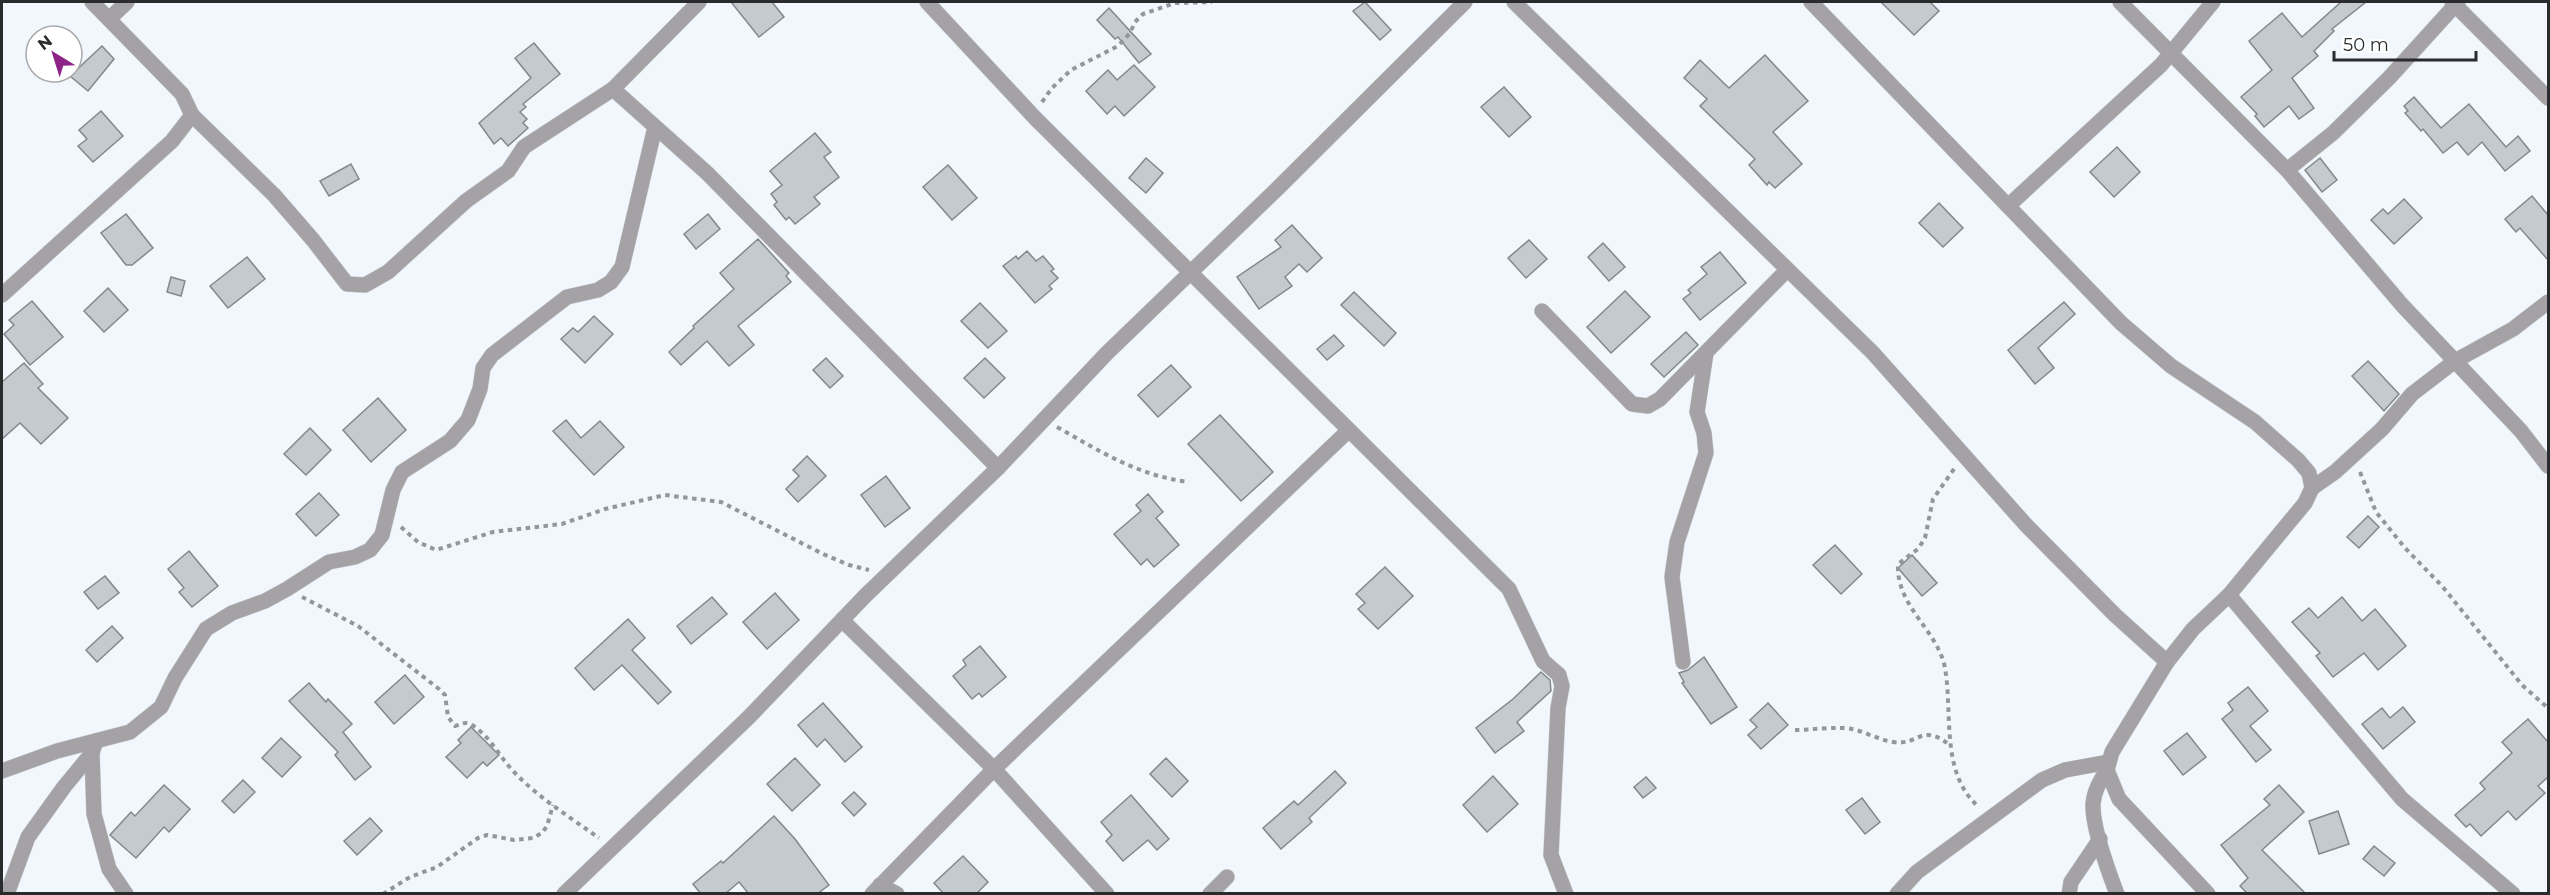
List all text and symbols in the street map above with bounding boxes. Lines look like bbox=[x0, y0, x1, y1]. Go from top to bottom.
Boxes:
north arrow bbox=[24, 24, 84, 84]
scale bar bbox=[2334, 24, 2476, 62]
text: N bbox=[34, 31, 56, 54]
text: 50 m bbox=[2343, 34, 2389, 56]

